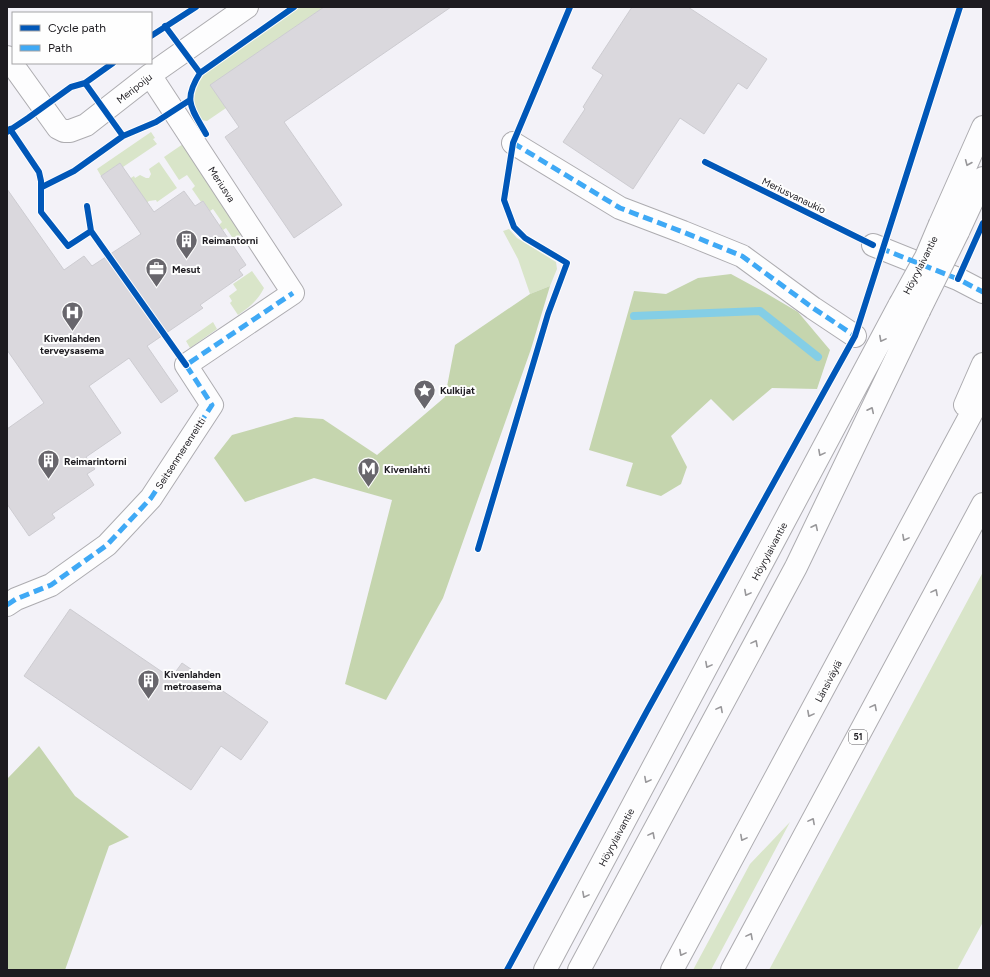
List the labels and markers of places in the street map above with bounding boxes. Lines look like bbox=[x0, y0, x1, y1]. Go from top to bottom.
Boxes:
building icon: Reimantorni bbox=[173, 227, 199, 260]
place label: Reimantorni bbox=[202, 234, 259, 247]
office icon: Mesut bbox=[144, 256, 170, 289]
place label: Mesut bbox=[172, 263, 200, 276]
hospital icon: Kivenlahden terveysasema bbox=[59, 299, 85, 332]
place label: Kivenlahden terveysasema bbox=[40, 332, 104, 357]
place icon: Kulkijat bbox=[411, 377, 437, 410]
place label: Kulkijat bbox=[440, 384, 475, 397]
building icon: Reimarintorni bbox=[36, 448, 62, 481]
place label: Reimarintorni bbox=[64, 455, 127, 468]
metro station icon: Kivenlahti bbox=[355, 456, 381, 489]
place label: Kivenlahti bbox=[384, 463, 430, 476]
building icon: Kivenlahden metroasema bbox=[135, 667, 161, 700]
place label: Kivenlahden metroasema bbox=[164, 668, 221, 693]

